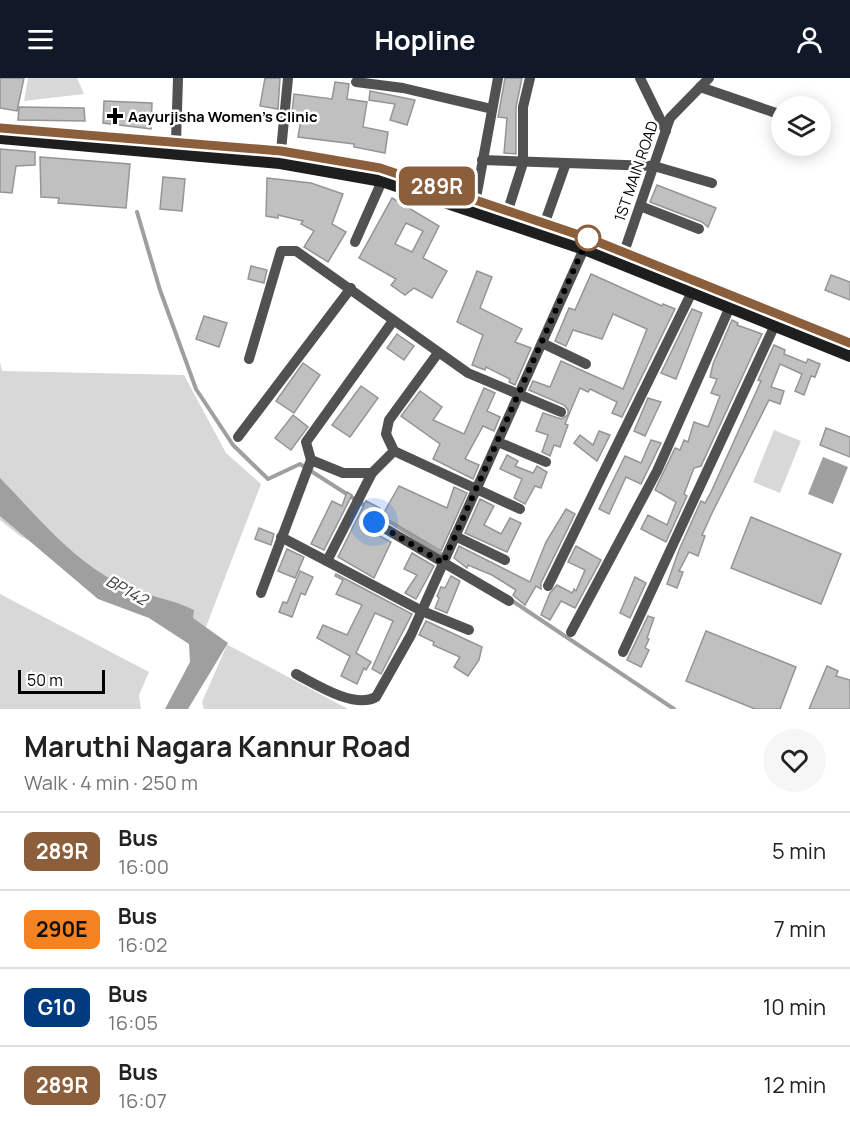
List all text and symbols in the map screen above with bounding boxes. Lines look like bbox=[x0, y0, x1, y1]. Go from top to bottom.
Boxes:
text: Hopline bbox=[375, 21, 475, 58]
icon: menu bbox=[24, 23, 57, 56]
icon: person bbox=[793, 23, 826, 56]
map controls bbox=[771, 96, 831, 156]
button: layers bbox=[771, 96, 831, 156]
place label: Aayurjisha Women's Clinic bbox=[128, 106, 318, 127]
marker: Aayurjisha Women's Clinic bbox=[106, 107, 124, 125]
street label: 1ST MAIN ROAD bbox=[609, 118, 663, 224]
line badge: 289R bbox=[395, 166, 479, 206]
text: 289R bbox=[411, 172, 463, 200]
unlabelled marker bbox=[575, 225, 601, 251]
your location bbox=[359, 507, 389, 537]
water label: BP142 bbox=[102, 570, 153, 611]
scale bar bbox=[18, 667, 105, 694]
text: 50 m bbox=[27, 669, 63, 691]
text: Maruthi Nagara Kannur Road bbox=[24, 727, 411, 765]
button: heart bbox=[763, 729, 826, 792]
text: Walk · 4 min · 250 m bbox=[24, 769, 198, 796]
text: Bus bbox=[118, 823, 158, 853]
text: 5 min bbox=[772, 836, 826, 866]
text: 289R bbox=[36, 837, 88, 865]
text: 16:00 bbox=[118, 853, 169, 880]
text: Bus bbox=[118, 901, 157, 931]
text: 7 min bbox=[774, 914, 826, 944]
text: 290E bbox=[36, 915, 88, 943]
text: 16:02 bbox=[118, 931, 167, 958]
text: Bus bbox=[108, 979, 148, 1009]
text: 10 min bbox=[763, 992, 826, 1022]
text: G10 bbox=[38, 993, 76, 1021]
text: 16:05 bbox=[108, 1009, 158, 1036]
text: Bus bbox=[118, 1057, 158, 1087]
text: 12 min bbox=[764, 1070, 826, 1100]
text: 289R bbox=[36, 1071, 88, 1099]
text: 16:07 bbox=[118, 1087, 167, 1114]

